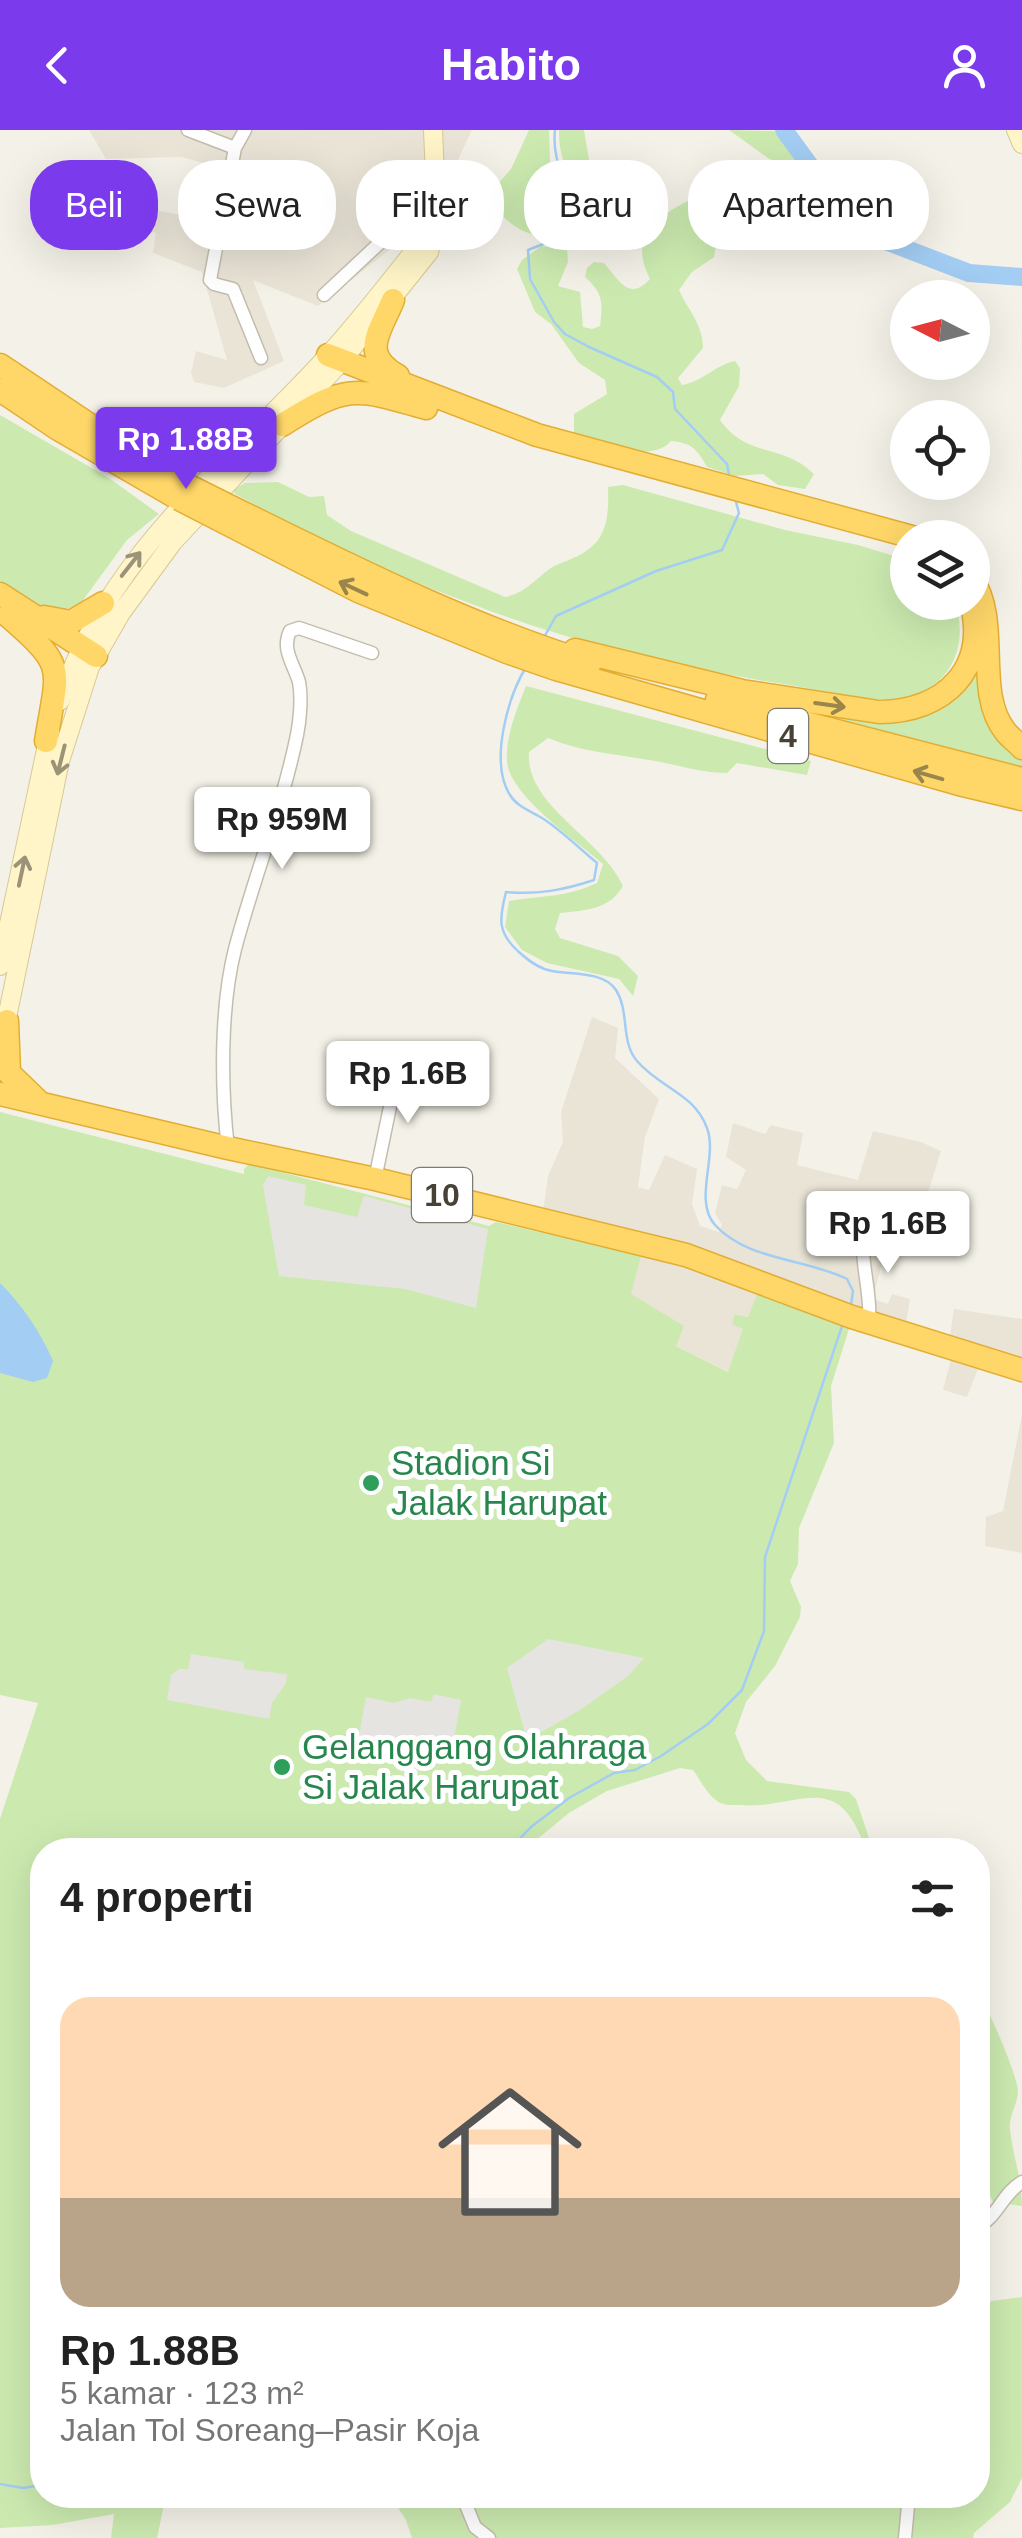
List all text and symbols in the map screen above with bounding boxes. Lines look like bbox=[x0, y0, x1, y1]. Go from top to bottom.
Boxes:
icon: back bbox=[30, 38, 85, 93]
icon: person bbox=[937, 38, 992, 93]
text: Habito bbox=[441, 39, 581, 90]
chip: Beli bbox=[30, 160, 158, 250]
chip: Sewa bbox=[178, 160, 336, 250]
chip: Filter bbox=[356, 160, 504, 250]
chip: Baru bbox=[524, 160, 668, 250]
chip: Apartemen bbox=[688, 160, 929, 250]
north arrow bbox=[890, 280, 990, 380]
map controls bbox=[890, 280, 990, 620]
button: locate bbox=[890, 400, 990, 500]
pin: Rp 1.88B bbox=[83, 407, 289, 492]
text: Rp 1.88B bbox=[118, 421, 254, 457]
button: layers bbox=[890, 520, 990, 620]
one-way arrow bbox=[121, 551, 142, 578]
one-way arrow bbox=[338, 577, 368, 596]
one-way arrow bbox=[813, 697, 846, 715]
road number: 4 bbox=[768, 709, 808, 763]
one-way arrow bbox=[51, 743, 69, 775]
one-way arrow bbox=[912, 765, 944, 784]
pin: Rp 959M bbox=[190, 787, 374, 872]
text: Rp 959M bbox=[216, 801, 348, 837]
one-way arrow bbox=[13, 856, 32, 888]
pin: Rp 1.6B bbox=[316, 1041, 500, 1126]
text: Rp 1.6B bbox=[348, 1055, 468, 1091]
road number: 10 bbox=[412, 1168, 472, 1222]
pin: Rp 1.6B bbox=[796, 1191, 980, 1276]
text: Rp 1.6B bbox=[828, 1205, 948, 1241]
place label: Stadion Si Jalak Harupat bbox=[391, 1443, 607, 1522]
marker: Stadion Si Jalak Harupat bbox=[360, 1472, 382, 1494]
place label: Gelanggang Olahraga Si Jalak Harupat bbox=[302, 1727, 647, 1806]
marker: Gelanggang Olahraga Si Jalak Harupat bbox=[271, 1756, 293, 1778]
icon: filters bbox=[905, 1871, 960, 1926]
text: 4 properti bbox=[60, 1874, 254, 1921]
icon: home bbox=[420, 2062, 600, 2242]
text: Rp 1.88B bbox=[60, 2327, 240, 2374]
text: 5 kamar · 123 m² bbox=[60, 2375, 304, 2411]
text: Jalan Tol Soreang–Pasir Koja bbox=[60, 2412, 479, 2448]

